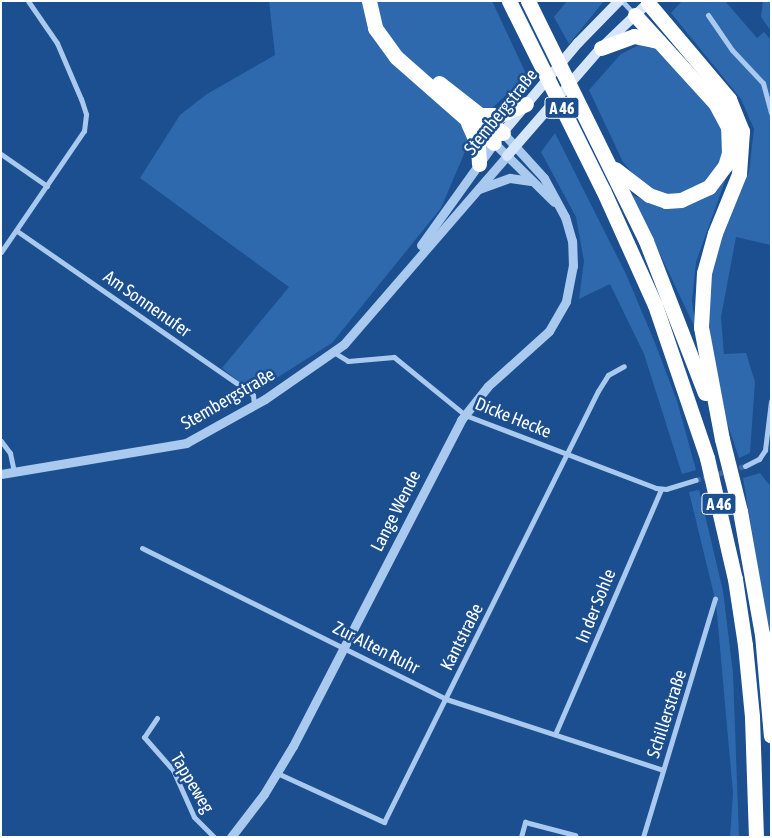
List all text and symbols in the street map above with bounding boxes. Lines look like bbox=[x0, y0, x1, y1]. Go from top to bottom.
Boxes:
street label: Stembergstraße bbox=[460, 65, 542, 159]
road number: A 46 bbox=[543, 95, 581, 122]
street label: Am Sonnenufer bbox=[99, 266, 195, 342]
street label: Stembergstraße bbox=[177, 364, 279, 434]
street label: Dicke Hecke bbox=[472, 393, 554, 443]
street label: Lange Wende bbox=[366, 467, 426, 555]
road number: A 46 bbox=[700, 490, 738, 518]
street label: In der Sohle bbox=[571, 566, 621, 646]
street label: Kantstraße bbox=[436, 600, 488, 674]
street label: Zur Alten Ruhr bbox=[329, 617, 423, 679]
street label: Schillerstraße bbox=[643, 667, 691, 761]
street label: Tappeweg bbox=[166, 749, 218, 817]

